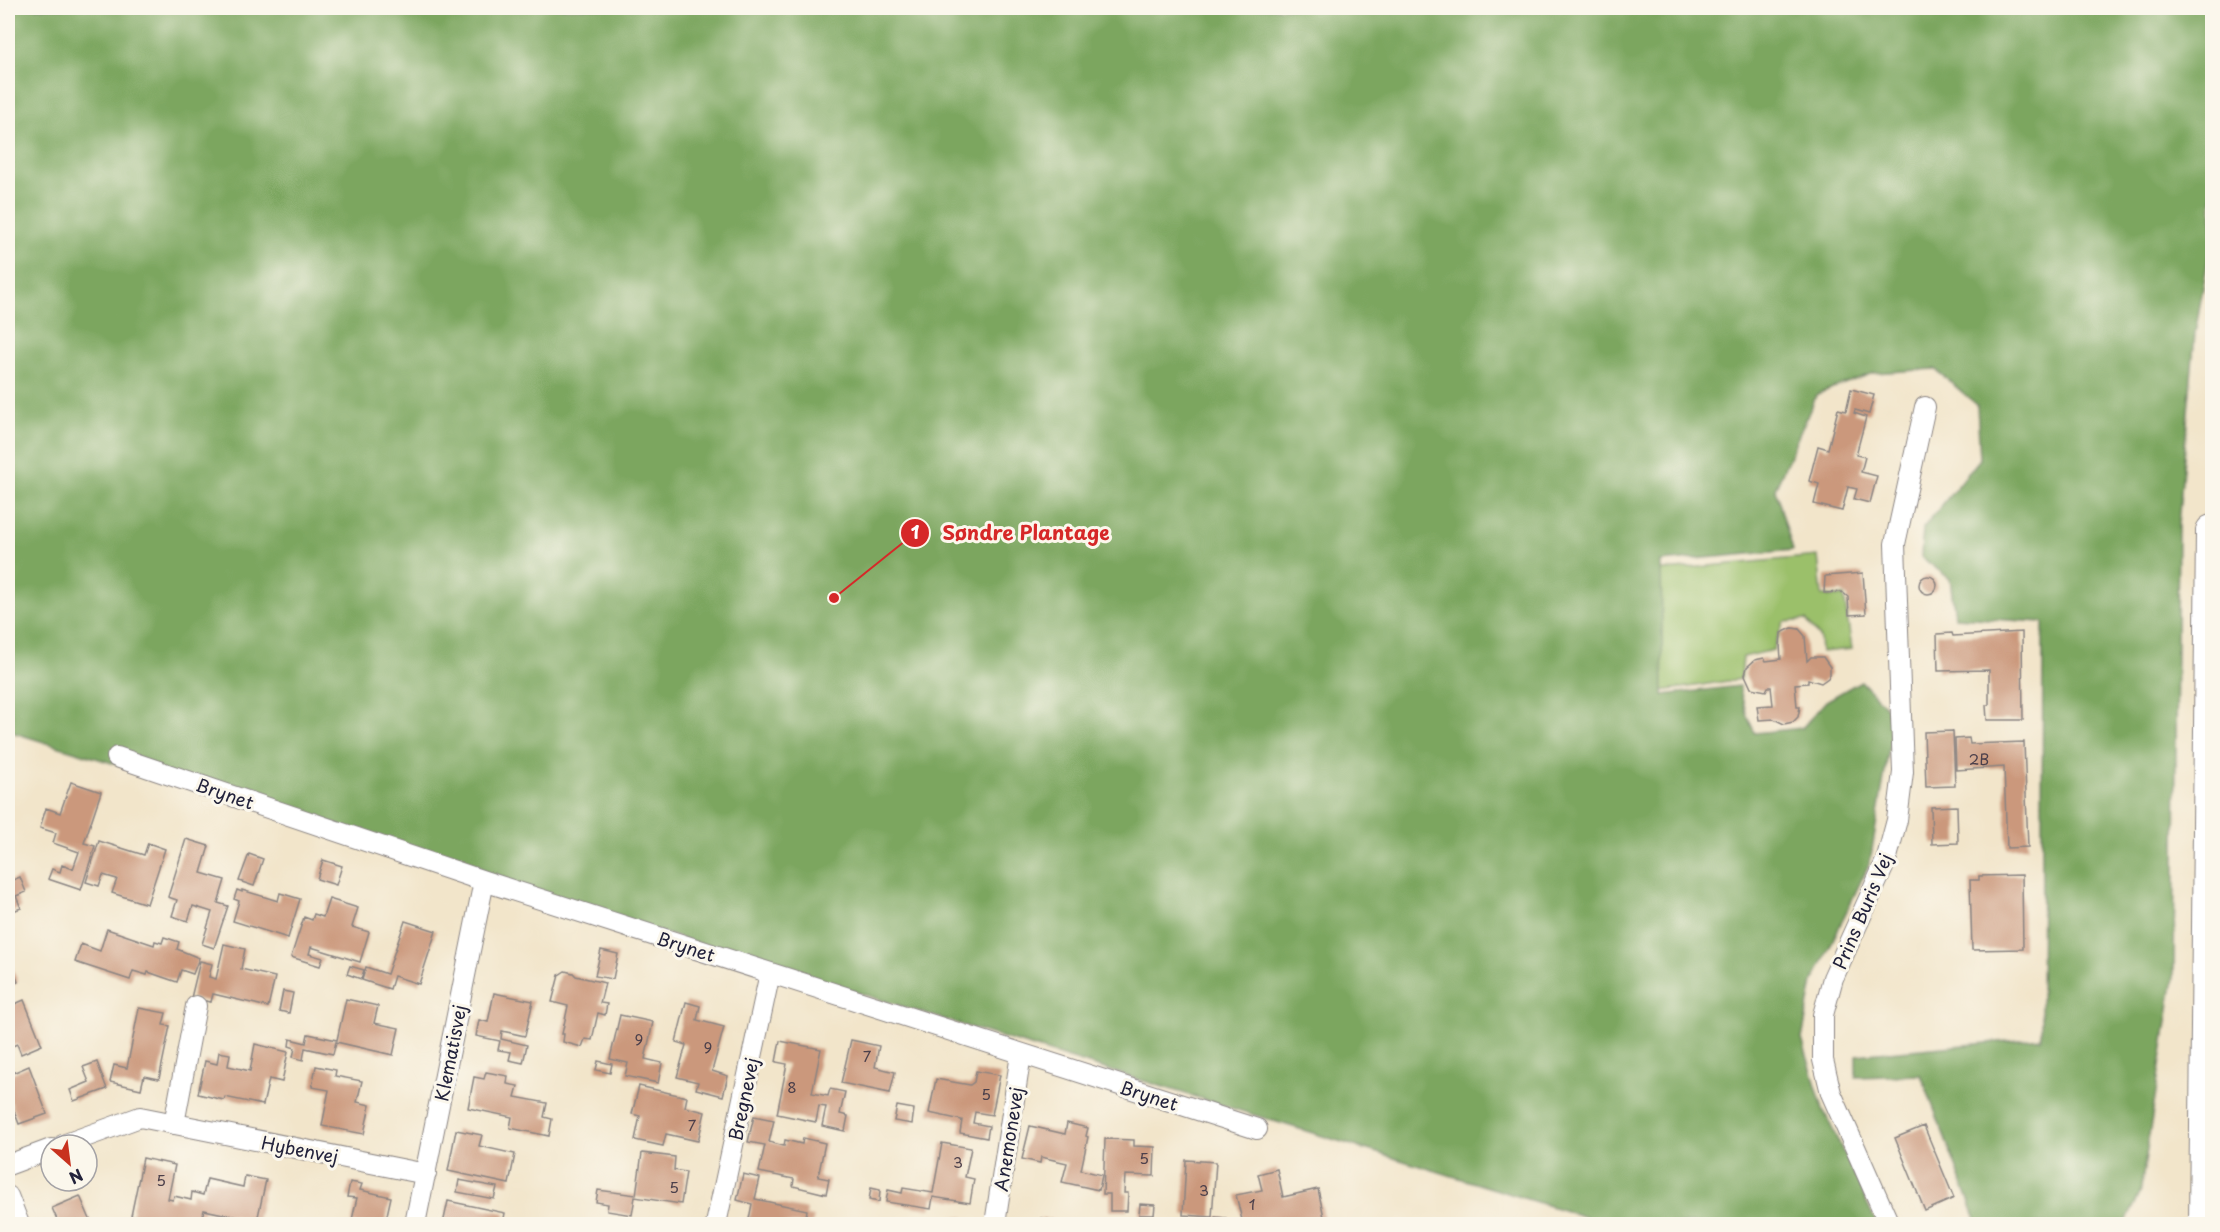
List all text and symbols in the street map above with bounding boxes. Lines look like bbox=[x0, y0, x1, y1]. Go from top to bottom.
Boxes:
callout: Søndre Plantage bbox=[900, 514, 1122, 552]
text: Søndre Plantage bbox=[942, 517, 1110, 547]
text: 1 bbox=[911, 518, 920, 545]
house number: 2B bbox=[1969, 747, 1989, 770]
street label: Brynet bbox=[192, 770, 258, 816]
street label: Prins Buris Vej bbox=[1825, 849, 1899, 973]
street label: Brynet bbox=[653, 924, 719, 968]
street label: Klematisvej bbox=[427, 1002, 473, 1104]
house number: 9 bbox=[635, 1027, 643, 1050]
house number: 9 bbox=[704, 1035, 712, 1058]
house number: 7 bbox=[863, 1044, 872, 1067]
street label: Bregnevej bbox=[721, 1055, 765, 1143]
street label: Brynet bbox=[1116, 1073, 1182, 1117]
house number: 8 bbox=[787, 1075, 797, 1098]
house number: 5 bbox=[981, 1082, 991, 1105]
street label: Anemonevej bbox=[986, 1085, 1030, 1193]
house number: 7 bbox=[688, 1113, 697, 1136]
street label: Hybenvej bbox=[259, 1128, 341, 1170]
north arrow bbox=[39, 1133, 99, 1193]
house number: 5 bbox=[1139, 1146, 1149, 1169]
house number: 3 bbox=[953, 1150, 963, 1173]
text: N bbox=[65, 1164, 88, 1191]
house number: 5 bbox=[156, 1168, 166, 1191]
house number: 5 bbox=[669, 1175, 679, 1198]
house number: 3 bbox=[1199, 1178, 1209, 1201]
house number: 1 bbox=[1249, 1192, 1255, 1215]

